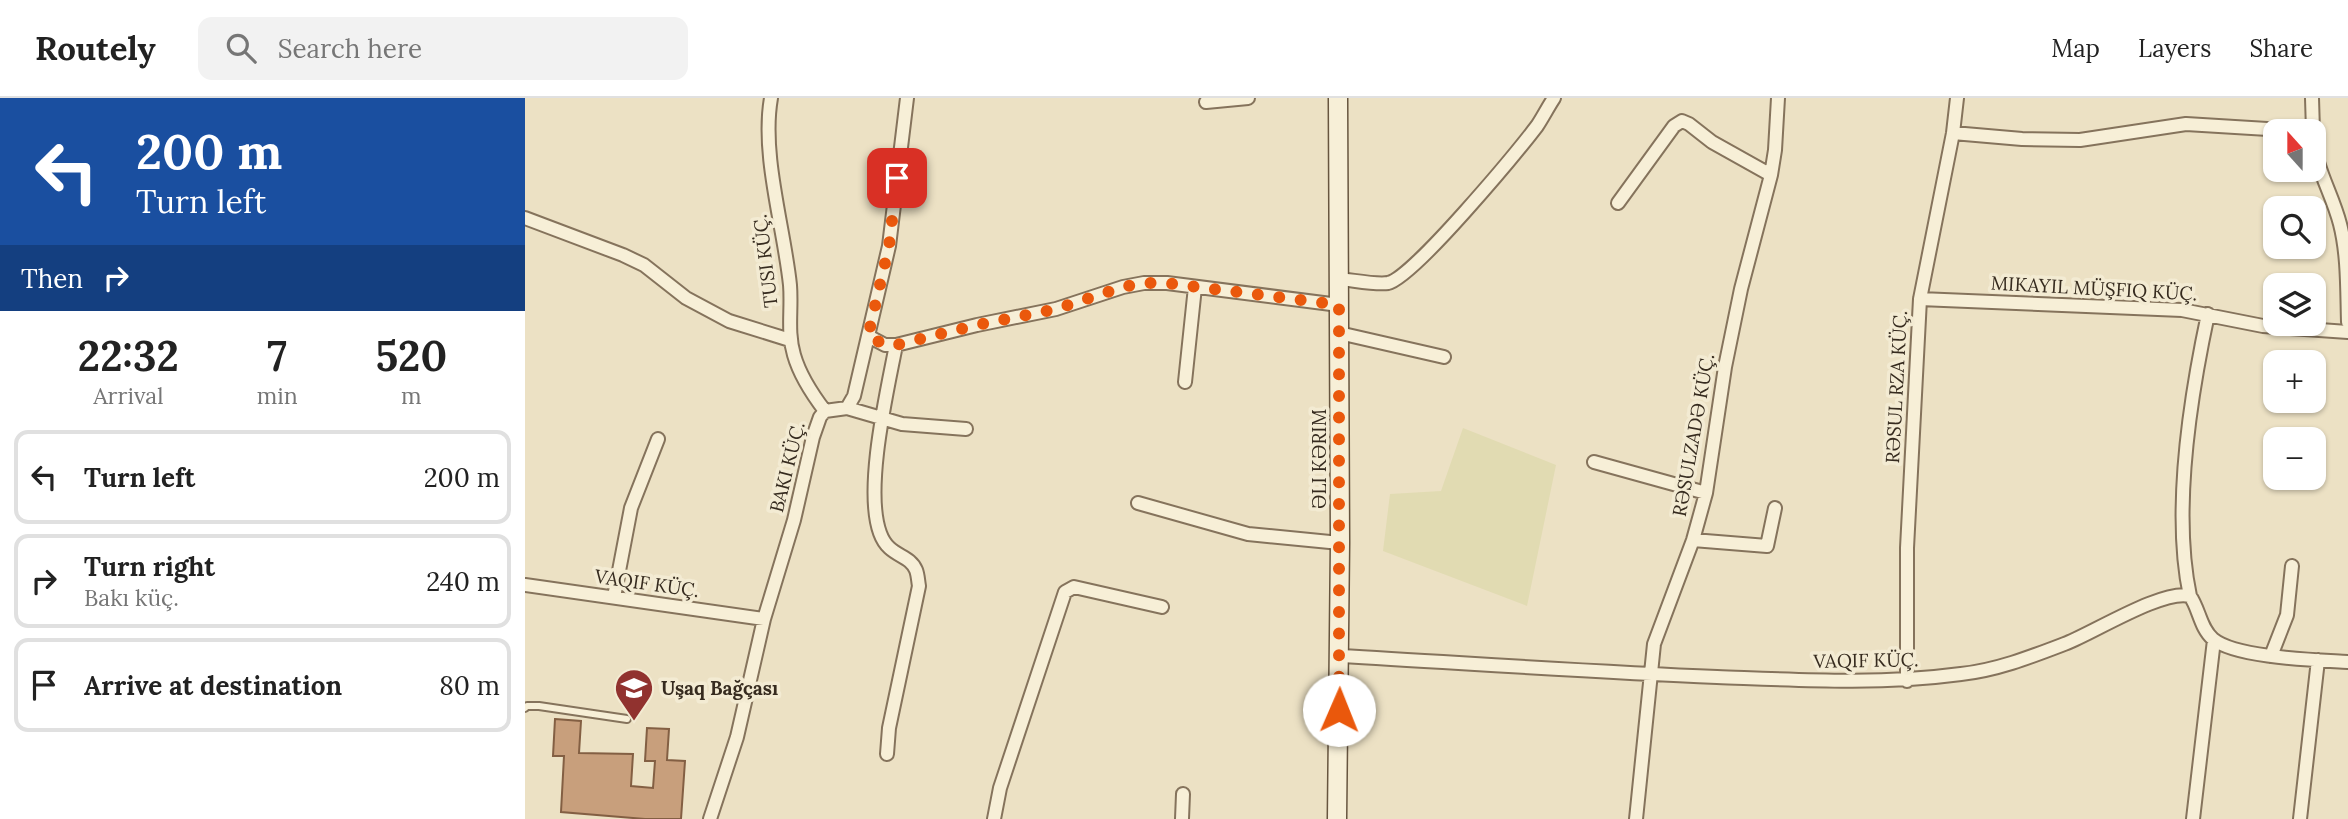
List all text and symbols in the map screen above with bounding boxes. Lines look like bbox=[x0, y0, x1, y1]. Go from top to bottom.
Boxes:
search box bbox=[198, 17, 688, 80]
text: Routely bbox=[35, 27, 156, 69]
icon: search bbox=[222, 29, 260, 67]
text: Search here bbox=[278, 32, 422, 65]
text: Map bbox=[2051, 33, 2100, 64]
text: Layers bbox=[2138, 33, 2211, 64]
text: Share bbox=[2249, 33, 2313, 64]
north arrow bbox=[2263, 119, 2326, 182]
map controls bbox=[2263, 119, 2326, 490]
text: 200 m bbox=[136, 120, 282, 182]
icon: left bbox=[21, 126, 112, 217]
pin bbox=[867, 148, 927, 208]
icon: arrive bbox=[878, 159, 916, 197]
text: Turn left bbox=[136, 181, 266, 222]
button: search bbox=[2263, 196, 2326, 259]
street label: TUSI KÜÇ. bbox=[747, 213, 783, 309]
icon: right bbox=[97, 259, 135, 297]
text: Then bbox=[21, 262, 83, 295]
street label: MIKAYIL MÜŞFIQ KÜÇ. bbox=[1990, 271, 2198, 305]
button: layers bbox=[2263, 273, 2326, 336]
street label: RƏSUL RZA KÜÇ. bbox=[1880, 310, 1912, 464]
text: 22:32 bbox=[78, 329, 179, 383]
text: 7 bbox=[267, 329, 287, 383]
text: 520 bbox=[375, 329, 447, 383]
button: + bbox=[2263, 350, 2326, 413]
street label: RƏSULZADƏ KÜÇ. bbox=[1667, 352, 1719, 518]
text: Arrival bbox=[93, 381, 163, 410]
text: min bbox=[257, 381, 298, 410]
text: m bbox=[401, 381, 422, 410]
street label: ƏLI KƏRIM bbox=[1307, 409, 1331, 509]
street label: BAKI KÜÇ. bbox=[764, 419, 810, 515]
button: − bbox=[2263, 427, 2326, 490]
icon: left bbox=[25, 458, 63, 496]
text: Turn left bbox=[84, 461, 195, 494]
text: 200 m bbox=[424, 461, 500, 494]
text: Turn right bbox=[84, 550, 215, 583]
icon: right bbox=[25, 562, 63, 600]
street label: VAQIF KÜÇ. bbox=[592, 564, 701, 602]
text: 240 m bbox=[426, 565, 500, 598]
text: Bakı küç. bbox=[84, 583, 179, 612]
street label: VAQIF KÜÇ. bbox=[1812, 647, 1919, 673]
icon: arrive bbox=[25, 666, 63, 704]
school or university icon: Uşaq Bağçası bbox=[613, 667, 655, 722]
text: Arrive at destination bbox=[84, 669, 342, 702]
text: 80 m bbox=[439, 669, 500, 702]
position arrow bbox=[1302, 673, 1376, 747]
place label: Uşaq Bağçası bbox=[661, 676, 778, 700]

